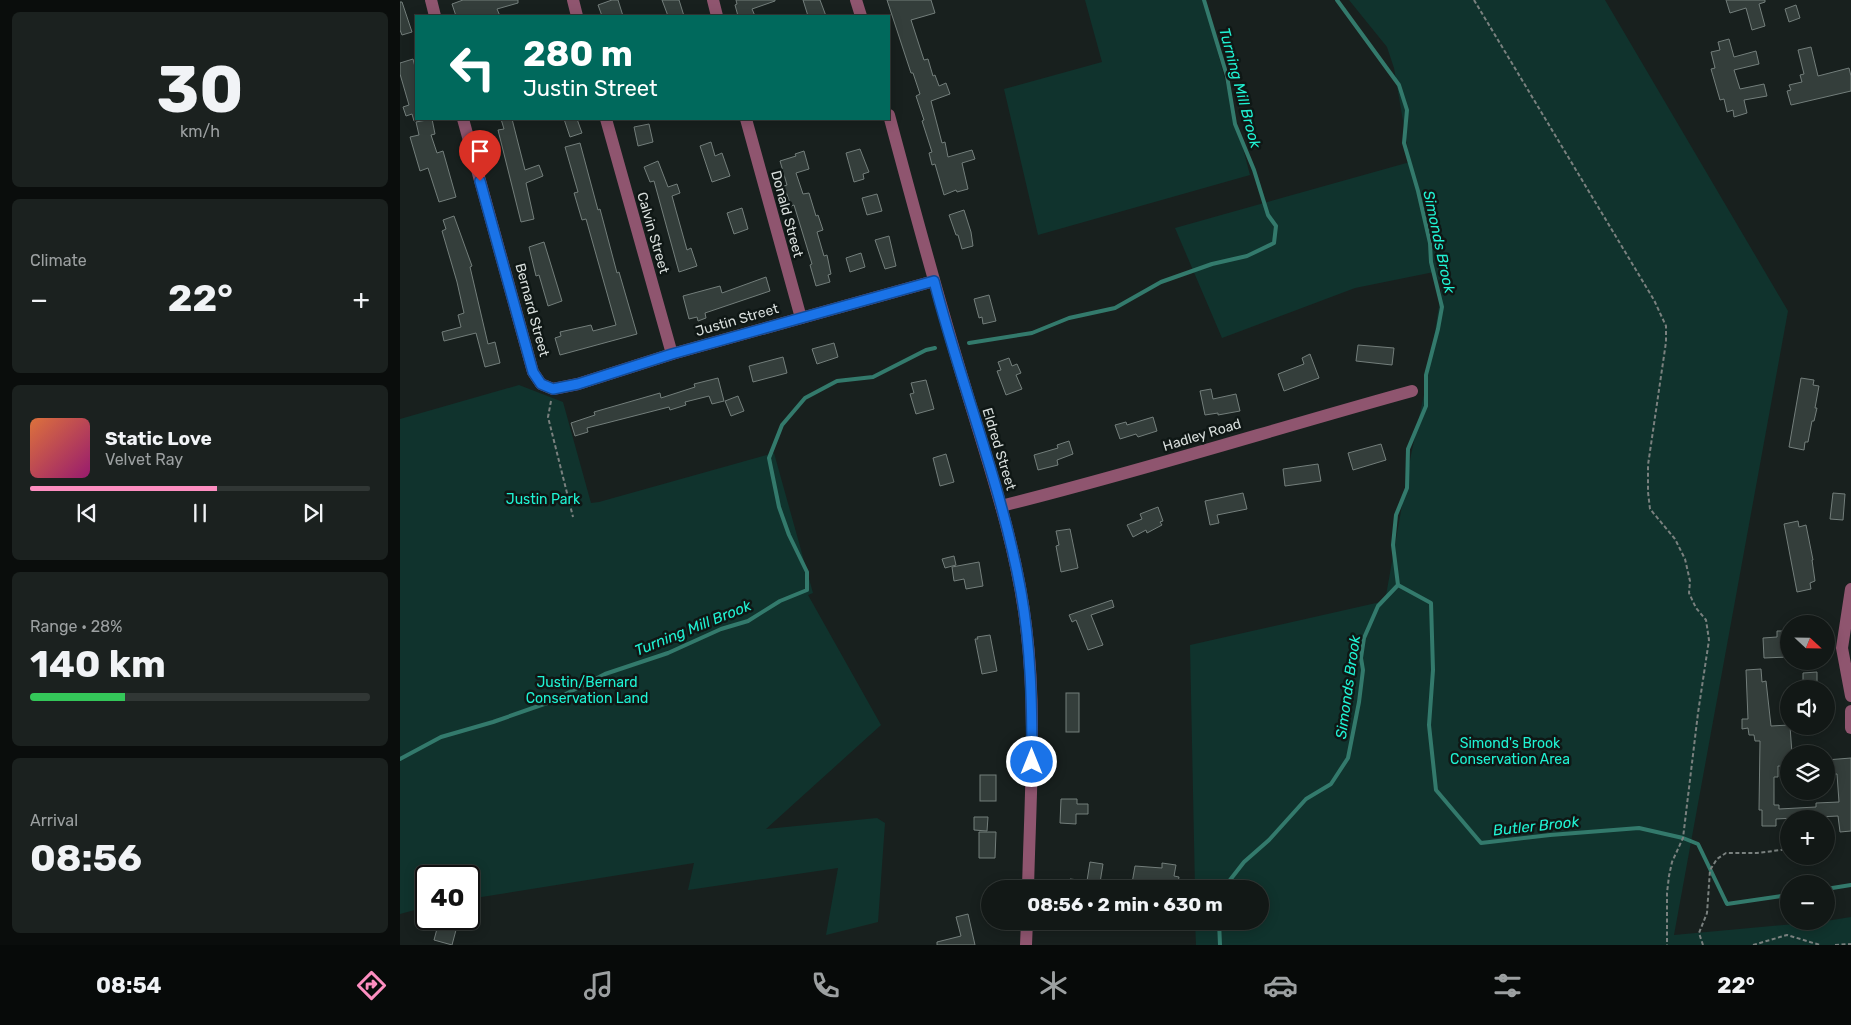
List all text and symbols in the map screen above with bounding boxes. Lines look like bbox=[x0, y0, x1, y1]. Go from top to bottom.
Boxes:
water label: Turning Mill Brook bbox=[1215, 26, 1265, 151]
text: 280 m bbox=[523, 33, 633, 75]
icon: left bbox=[440, 35, 505, 100]
text: 30 bbox=[156, 51, 244, 128]
text: Justin Street bbox=[523, 75, 658, 102]
text: km/h bbox=[180, 122, 220, 141]
pin bbox=[459, 130, 501, 181]
icon: arrive bbox=[466, 137, 494, 165]
street label: Donald Street bbox=[767, 169, 807, 260]
water label: Simonds Brook bbox=[1419, 189, 1459, 295]
street label: Calvin Street bbox=[633, 190, 673, 276]
text: Climate bbox=[30, 251, 87, 270]
street label: Bernard Street bbox=[511, 261, 553, 359]
text: 22° bbox=[168, 275, 233, 321]
text: − bbox=[30, 283, 48, 316]
text: + bbox=[353, 283, 370, 316]
street label: Justin Street bbox=[693, 300, 781, 340]
street label: Eldred Street bbox=[978, 406, 1020, 493]
street label: Hadley Road bbox=[1161, 415, 1243, 455]
text: Static Love bbox=[105, 427, 212, 450]
text: Velvet Ray bbox=[105, 450, 183, 469]
park label: Justin Park bbox=[506, 491, 581, 508]
icon: previous bbox=[73, 499, 101, 527]
icon: pause bbox=[186, 499, 214, 527]
icon: next bbox=[299, 499, 327, 527]
water label: Turning Mill Brook bbox=[632, 596, 754, 660]
north arrow bbox=[1780, 615, 1835, 670]
map controls bbox=[1780, 615, 1835, 930]
text: Range · 28% bbox=[30, 617, 122, 636]
water label: Simonds Brook bbox=[1332, 634, 1364, 740]
text: 140 km bbox=[30, 641, 166, 687]
park label: Justin/Bernard Conservation Land bbox=[526, 674, 648, 707]
button: sound bbox=[1780, 680, 1835, 735]
position arrow bbox=[1005, 735, 1057, 787]
park label: Simond's Brook Conservation Area bbox=[1450, 735, 1570, 768]
button: layers bbox=[1780, 745, 1835, 800]
button: + bbox=[1780, 810, 1835, 865]
text: Arrival bbox=[30, 811, 78, 830]
water label: Butler Brook bbox=[1492, 812, 1580, 839]
text: 08:56 bbox=[30, 835, 142, 881]
speed limit sign: 40 bbox=[415, 865, 480, 930]
button: − bbox=[1780, 875, 1835, 930]
text: 08:56 · 2 min · 630 m bbox=[1027, 893, 1223, 916]
icon: directions bbox=[354, 968, 389, 1003]
icon: music bbox=[581, 968, 616, 1003]
icon: phone bbox=[808, 968, 843, 1003]
icon: climate bbox=[1036, 968, 1071, 1003]
icon: car bbox=[1263, 968, 1298, 1003]
icon: filters bbox=[1490, 968, 1525, 1003]
text: 08:54 bbox=[96, 972, 162, 999]
text: 22° bbox=[1717, 972, 1755, 999]

